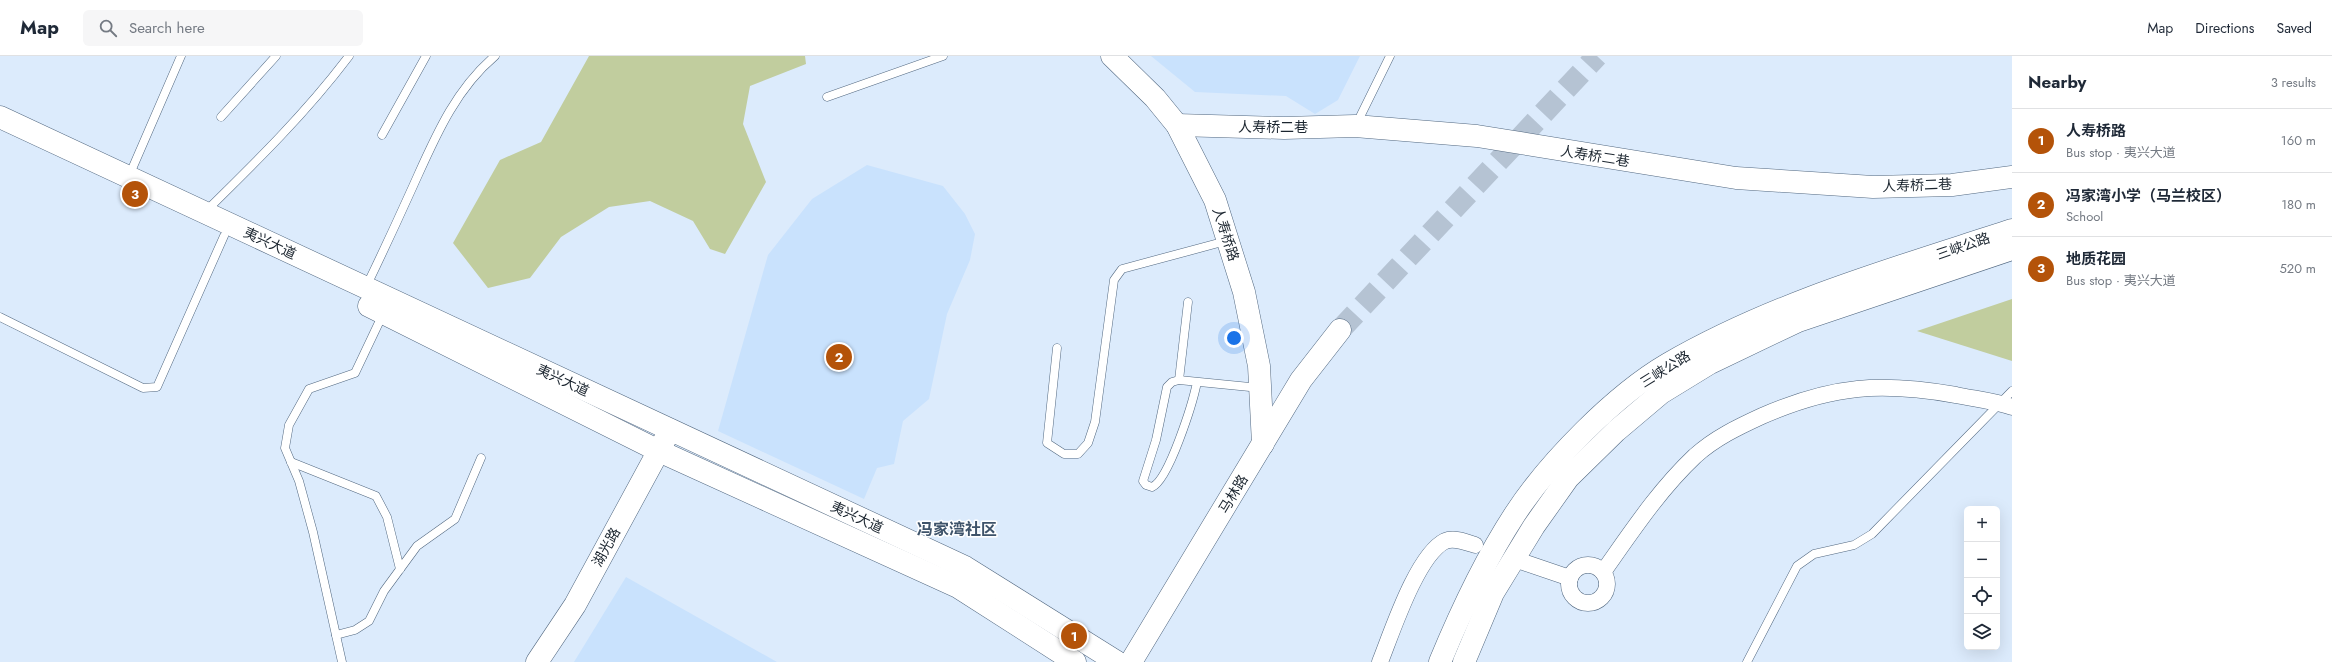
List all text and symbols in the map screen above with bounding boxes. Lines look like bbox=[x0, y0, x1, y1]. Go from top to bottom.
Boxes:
search box bbox=[83, 10, 363, 46]
text: Map bbox=[20, 14, 59, 41]
icon: search bbox=[97, 17, 119, 39]
text: Search here bbox=[129, 17, 205, 39]
text: Map bbox=[2147, 18, 2173, 38]
text: Directions bbox=[2195, 18, 2255, 38]
text: Saved bbox=[2277, 18, 2312, 38]
text: Nearby bbox=[2028, 70, 2086, 94]
text: 3 results bbox=[2271, 73, 2316, 92]
street label: 人寿桥二巷 bbox=[1238, 117, 1308, 137]
text: 人寿桥路 bbox=[2066, 120, 2126, 142]
text: 1 bbox=[2038, 131, 2044, 150]
text: 160 m bbox=[2281, 131, 2316, 150]
street label: 人寿桥二巷 bbox=[1559, 141, 1631, 171]
text: Bus stop · 夷兴大道 bbox=[2066, 143, 2176, 162]
street label: 人寿桥二巷 bbox=[1882, 174, 1952, 196]
pin: 3 bbox=[122, 179, 148, 209]
text: 冯家湾小学（马兰校区） bbox=[2066, 185, 2231, 207]
text: 2 bbox=[2037, 195, 2045, 214]
text: 180 m bbox=[2281, 195, 2316, 214]
street label: 人寿桥路 bbox=[1208, 204, 1244, 264]
text: School bbox=[2066, 207, 2103, 226]
street label: 夷兴大道 bbox=[240, 222, 300, 264]
street label: 三峡公路 bbox=[1933, 227, 1993, 265]
text: 地质花园 bbox=[2066, 248, 2126, 270]
text: 3 bbox=[2037, 259, 2045, 278]
text: 520 m bbox=[2279, 259, 2316, 278]
text: Bus stop · 夷兴大道 bbox=[2066, 271, 2176, 290]
your location bbox=[1224, 328, 1244, 348]
pin: 2 bbox=[826, 342, 852, 372]
street label: 三峡公路 bbox=[1636, 346, 1694, 392]
street label: 夷兴大道 bbox=[533, 359, 593, 401]
street label: 马林路 bbox=[1214, 471, 1252, 517]
street label: 夷兴大道 bbox=[827, 496, 887, 538]
map controls bbox=[1964, 506, 2000, 650]
button: + bbox=[1964, 506, 2000, 542]
district label: 冯家湾社区 bbox=[917, 518, 997, 541]
street label: 湖光路 bbox=[587, 524, 625, 570]
button: − bbox=[1964, 542, 2000, 578]
button: locate bbox=[1964, 578, 2000, 614]
button: layers bbox=[1964, 614, 2000, 650]
pin: 1 bbox=[1061, 621, 1087, 651]

